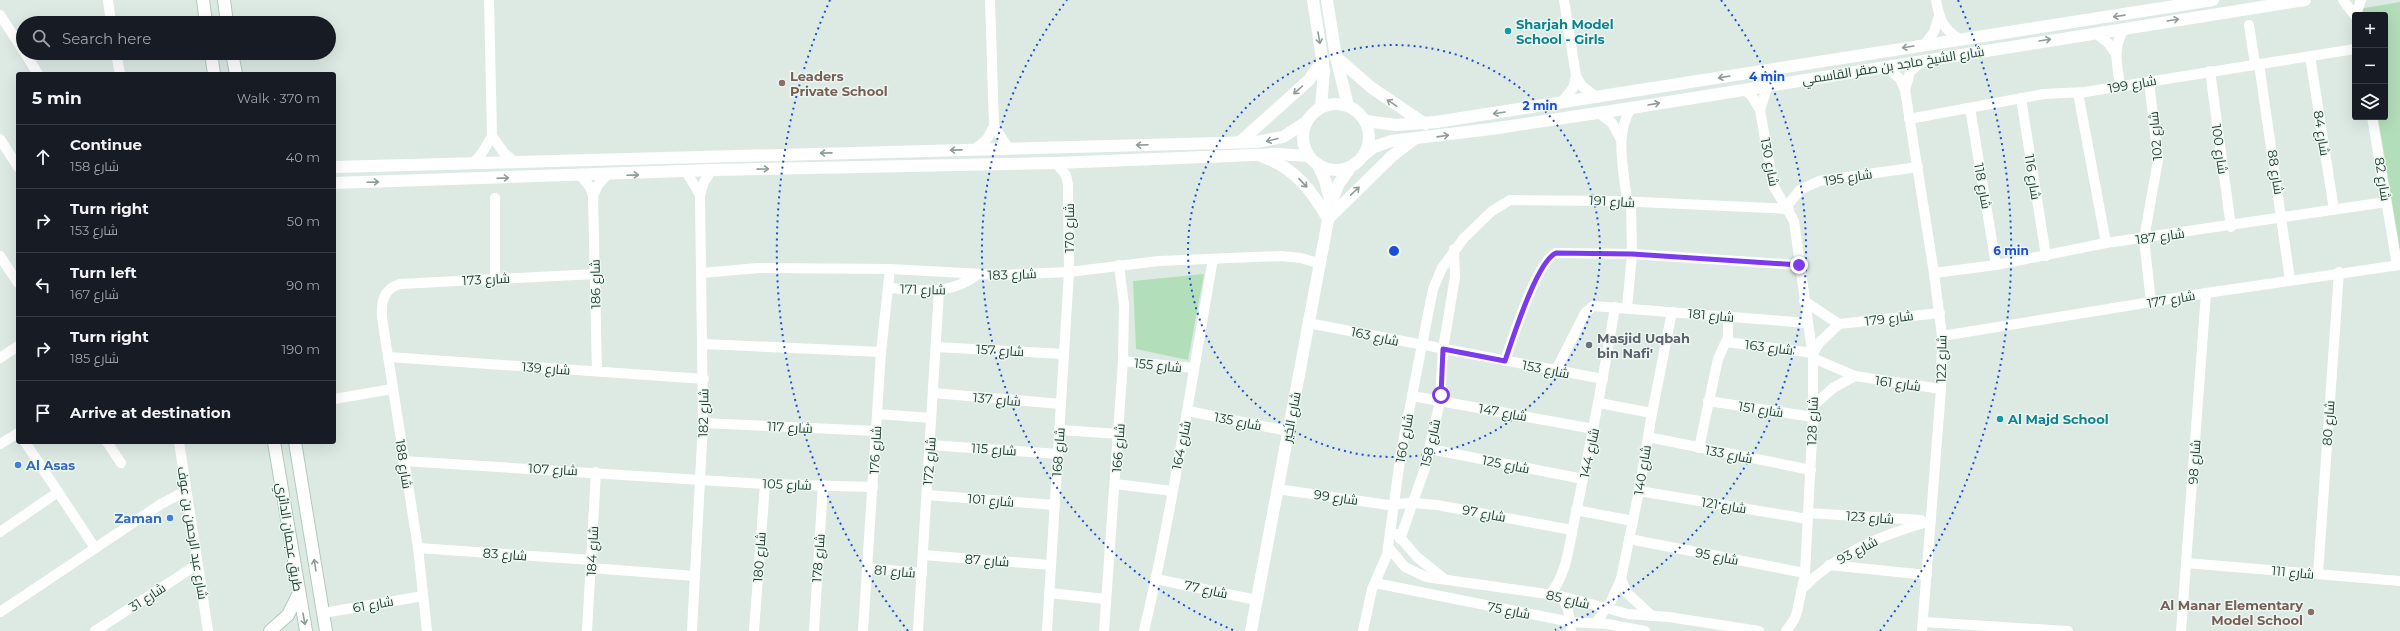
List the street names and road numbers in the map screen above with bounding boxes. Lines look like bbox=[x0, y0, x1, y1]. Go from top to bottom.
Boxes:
street label: شارع الشيخ ماجد بن صقر القاسمي bbox=[1801, 43, 1986, 90]
street label: شارع 199 bbox=[2106, 72, 2158, 97]
street label: شارع 84 bbox=[2310, 109, 2333, 157]
street label: شارع 102 bbox=[2145, 111, 2166, 161]
street label: شارع 100 bbox=[2208, 123, 2231, 175]
street label: شارع 130 bbox=[1756, 136, 1783, 188]
street label: شارع 88 bbox=[2264, 148, 2287, 196]
street label: شارع 116 bbox=[2021, 153, 2044, 201]
street label: شارع 82 bbox=[2371, 156, 2394, 202]
street label: شارع 118 bbox=[1970, 162, 1995, 210]
street label: شارع 195 bbox=[1823, 165, 1873, 190]
street label: شارع 191 bbox=[1589, 192, 1635, 211]
street label: شارع 170 bbox=[1061, 203, 1078, 253]
street label: شارع 187 bbox=[2135, 225, 2186, 248]
street label: شارع 186 bbox=[587, 259, 604, 309]
street label: شارع 183 bbox=[987, 265, 1037, 284]
street label: شارع 173 bbox=[462, 270, 511, 289]
street label: شارع 171 bbox=[900, 281, 946, 298]
street label: شارع 177 bbox=[2146, 287, 2196, 312]
street label: شارع 181 bbox=[1687, 305, 1735, 326]
street label: شارع 179 bbox=[1864, 307, 1914, 330]
street label: شارع 163 bbox=[1349, 323, 1400, 350]
street label: شارع 122 bbox=[1933, 335, 1950, 383]
street label: شارع 163 bbox=[1744, 336, 1794, 359]
street label: شارع 157 bbox=[975, 341, 1024, 360]
street label: شارع 155 bbox=[1133, 355, 1183, 376]
street label: شارع 153 bbox=[1521, 357, 1571, 382]
street label: شارع 139 bbox=[521, 358, 571, 379]
street label: شارع 161 bbox=[1874, 372, 1922, 395]
street label: شارع 182 bbox=[695, 388, 712, 438]
street label: شارع 137 bbox=[972, 389, 1022, 410]
street label: شارع الخير bbox=[1278, 390, 1305, 445]
street label: شارع 128 bbox=[1803, 396, 1822, 446]
street label: شارع 151 bbox=[1737, 398, 1785, 421]
street label: شارع 147 bbox=[1477, 400, 1528, 425]
street label: شارع 80 bbox=[2318, 400, 2339, 446]
street label: شارع 135 bbox=[1213, 409, 1263, 434]
street label: شارع 160 bbox=[1392, 412, 1417, 464]
street label: شارع 158 bbox=[1417, 417, 1444, 469]
street label: شارع 117 bbox=[767, 418, 813, 437]
street label: شارع 164 bbox=[1168, 419, 1195, 471]
street label: شارع 166 bbox=[1108, 423, 1129, 473]
street label: شارع 176 bbox=[866, 425, 885, 475]
street label: شارع 168 bbox=[1048, 427, 1069, 477]
street label: شارع 144 bbox=[1576, 427, 1603, 480]
street label: شارع 172 bbox=[919, 436, 940, 486]
street label: شارع 188 bbox=[391, 438, 416, 490]
street label: شارع 115 bbox=[971, 439, 1017, 460]
street label: شارع 98 bbox=[2184, 439, 2205, 485]
street label: شارع 133 bbox=[1704, 442, 1754, 467]
street label: شارع 140 bbox=[1630, 444, 1655, 496]
street label: شارع 125 bbox=[1481, 452, 1531, 477]
street label: شارع 107 bbox=[528, 460, 578, 479]
street label: شارع عبد الرحمن بن عوف bbox=[174, 465, 211, 601]
street label: شارع 105 bbox=[762, 475, 812, 494]
street label: طريق عجمان الدائري bbox=[271, 481, 306, 593]
street label: شارع 99 bbox=[1313, 486, 1359, 509]
street label: شارع 101 bbox=[967, 490, 1015, 511]
street label: شارع 121 bbox=[1700, 494, 1748, 517]
street label: شارع 97 bbox=[1461, 501, 1507, 526]
street label: شارع 123 bbox=[1845, 507, 1895, 528]
street label: شارع 184 bbox=[583, 526, 602, 577]
street label: شارع 180 bbox=[749, 531, 770, 583]
street label: شارع 178 bbox=[808, 533, 829, 583]
street label: شارع 93 bbox=[1834, 533, 1881, 568]
street label: شارع 83 bbox=[482, 544, 528, 565]
street label: شارع 95 bbox=[1694, 544, 1740, 569]
street label: شارع 87 bbox=[964, 550, 1010, 571]
street label: شارع 81 bbox=[873, 561, 916, 582]
street label: شارع 111 bbox=[2271, 562, 2315, 583]
street label: شارع 77 bbox=[1183, 577, 1229, 602]
street label: شارع 31 bbox=[126, 579, 169, 616]
street label: شارع 85 bbox=[1544, 586, 1591, 613]
street label: شارع 61 bbox=[351, 593, 395, 616]
street label: شارع 75 bbox=[1486, 598, 1532, 623]

